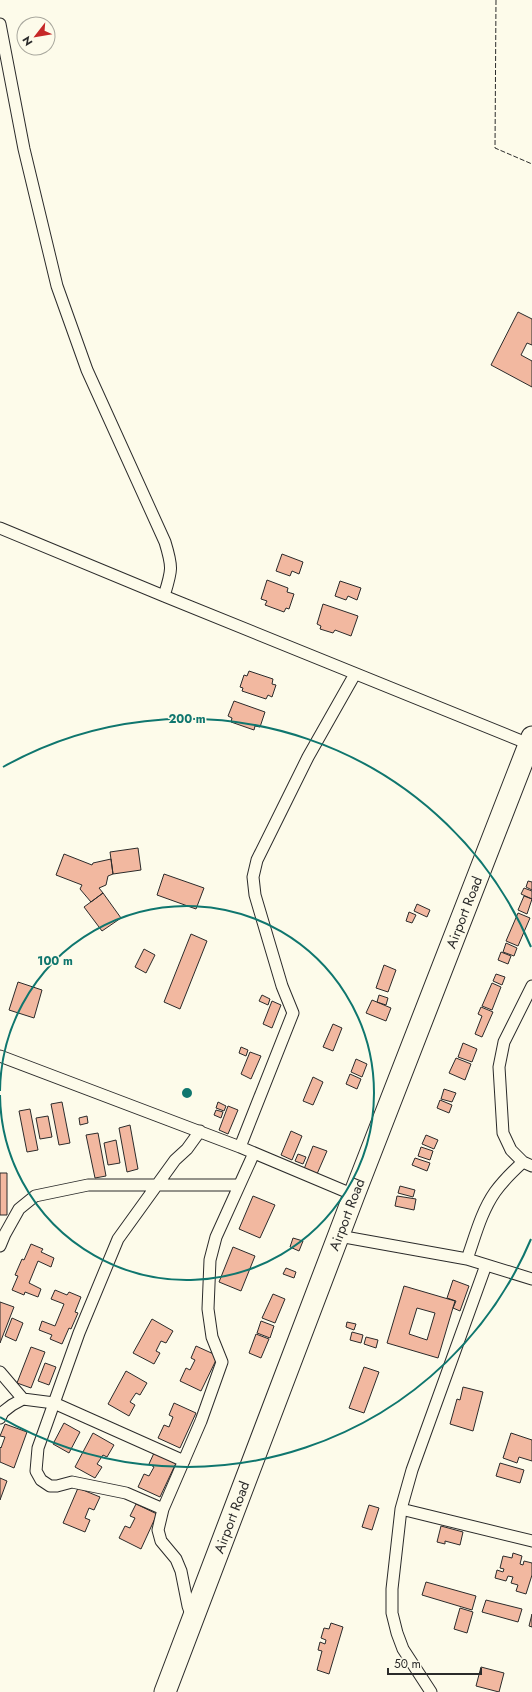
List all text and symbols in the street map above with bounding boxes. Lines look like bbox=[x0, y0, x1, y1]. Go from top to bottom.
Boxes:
north arrow bbox=[16, 16, 56, 56]
text: N bbox=[18, 33, 37, 49]
text: 200 m bbox=[168, 710, 206, 728]
street label: Airport Road bbox=[441, 873, 487, 951]
text: 100 m bbox=[37, 952, 73, 970]
centre of rings bbox=[180, 1086, 194, 1100]
street label: Airport Road bbox=[324, 1175, 370, 1253]
street label: Airport Road bbox=[209, 1478, 254, 1556]
scale bar bbox=[388, 1650, 481, 1676]
text: 50 m bbox=[394, 1655, 421, 1673]

